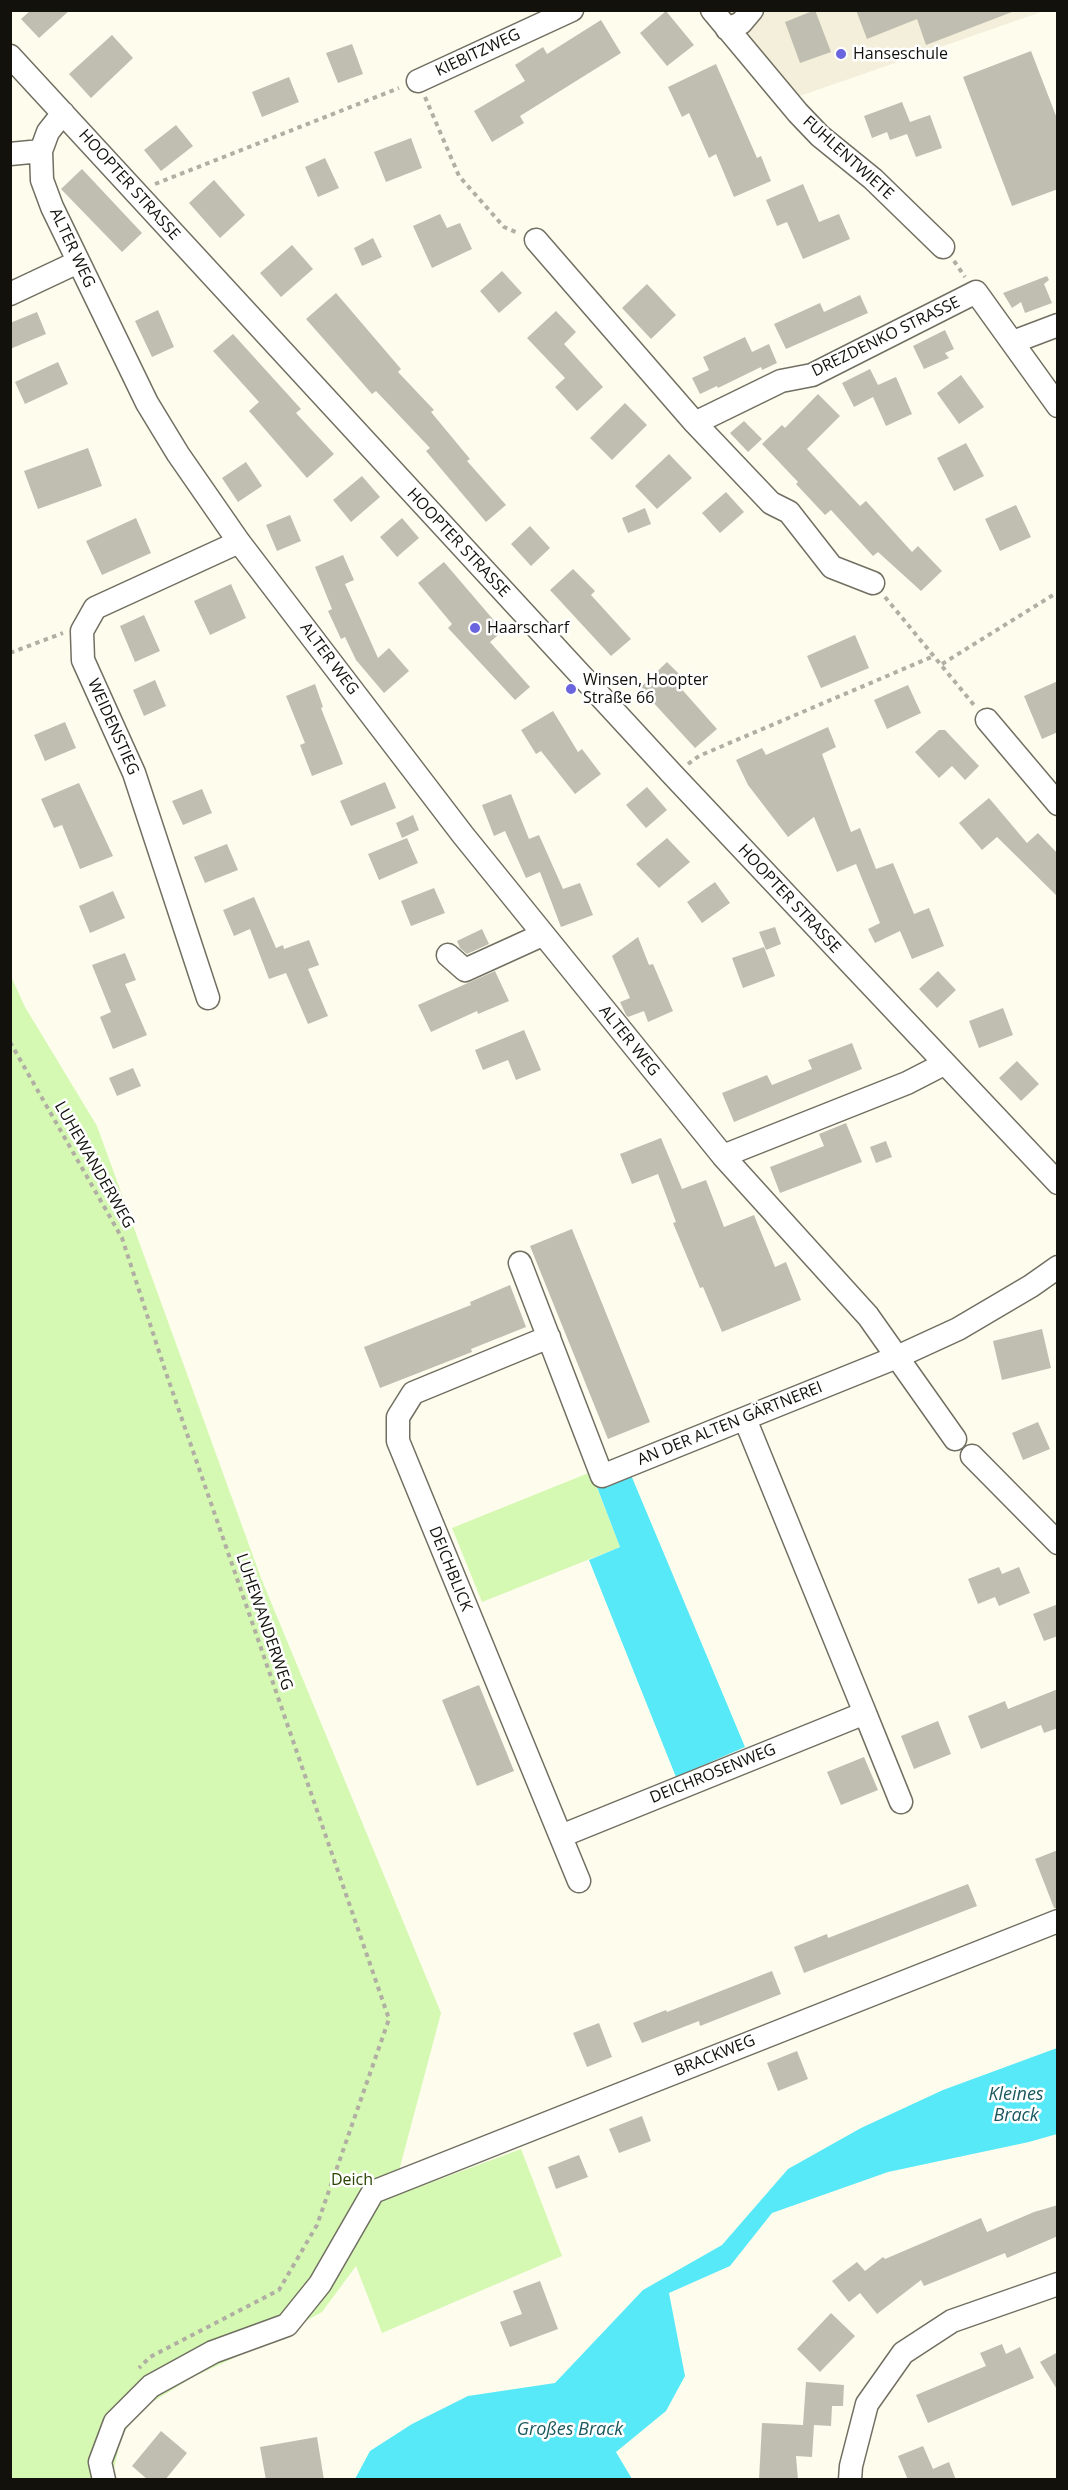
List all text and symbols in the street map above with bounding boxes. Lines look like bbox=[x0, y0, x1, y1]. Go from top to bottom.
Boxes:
street label: KIEBITZWEG bbox=[433, 25, 523, 81]
place label: Hanseschule bbox=[853, 44, 948, 64]
marker: Hanseschule bbox=[834, 47, 848, 61]
street label: FUHLENTWIETE bbox=[799, 112, 897, 204]
street label: HOOPTER STRASSE bbox=[74, 126, 184, 244]
street label: ALTER WEG bbox=[45, 205, 99, 291]
street label: DREZDENKO STRASSE bbox=[809, 293, 963, 381]
street label: HOOPTER STRASSE bbox=[403, 485, 513, 601]
place label: Haarscharf bbox=[487, 618, 569, 638]
street label: ALTER WEG bbox=[296, 619, 362, 699]
marker: Haarscharf bbox=[468, 621, 482, 635]
place label: Winsen, Hoopter Straße 66 bbox=[583, 670, 708, 708]
street label: WEIDENSTIEG bbox=[83, 676, 143, 778]
marker: Winsen, Hoopter Straße 66 bbox=[564, 682, 578, 696]
street label: HOOPTER STRASSE bbox=[734, 841, 844, 957]
street label: ALTER WEG bbox=[595, 1002, 663, 1080]
street label: LUHEWANDERWEG bbox=[50, 1098, 138, 1232]
street label: AN DER ALTEN GÄRTNEREI bbox=[635, 1378, 825, 1470]
street label: DEICHBLICK bbox=[424, 1524, 476, 1614]
street label: LUHEWANDERWEG bbox=[232, 1551, 296, 1693]
street label: DEICHROSENWEG bbox=[647, 1740, 779, 1808]
street label: BRACKWEG bbox=[672, 2031, 758, 2081]
water label: Kleines Brack bbox=[988, 2084, 1044, 2126]
park label: Deich bbox=[331, 2170, 373, 2190]
water label: Großes Brack bbox=[517, 2419, 623, 2441]

